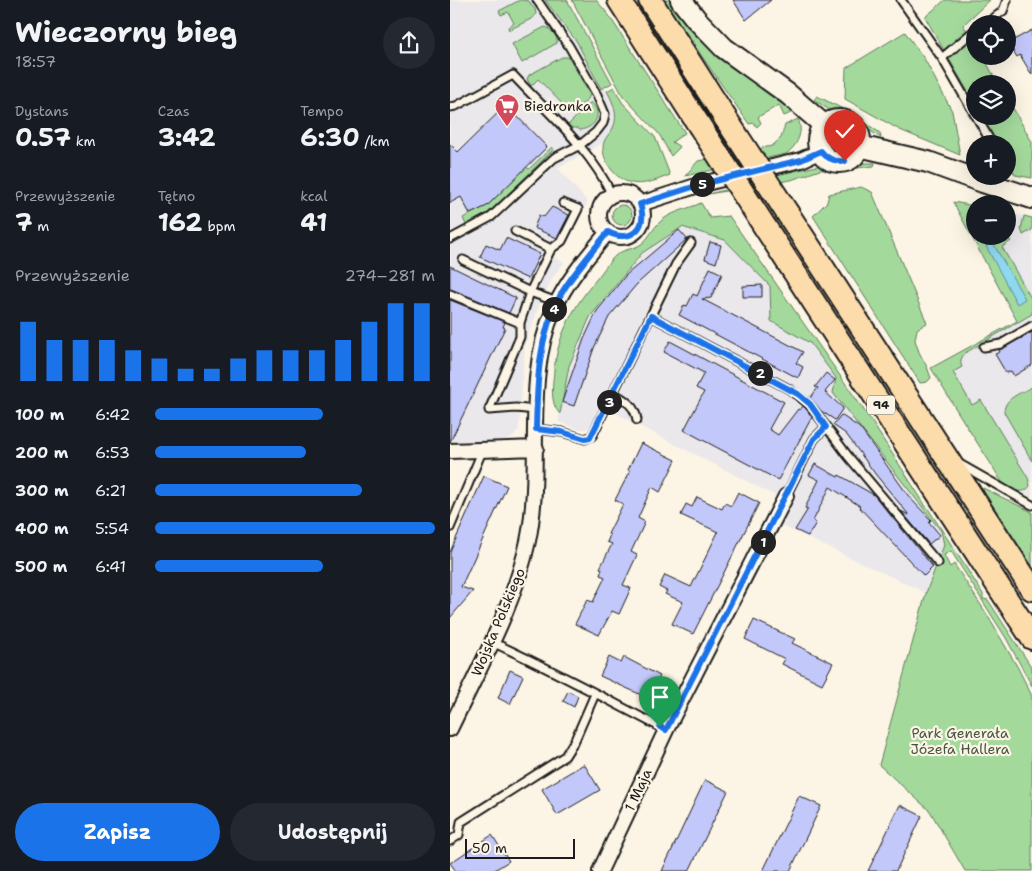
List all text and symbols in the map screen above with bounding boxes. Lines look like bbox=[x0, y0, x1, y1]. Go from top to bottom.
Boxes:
text: Wieczorny bieg bbox=[15, 13, 237, 51]
map controls bbox=[966, 15, 1016, 245]
button: locate bbox=[966, 15, 1016, 65]
button: share bbox=[383, 17, 435, 69]
text: 18:57 bbox=[15, 51, 56, 72]
button: layers bbox=[966, 75, 1016, 125]
supermarket icon: Biedronka bbox=[494, 93, 520, 127]
place label: Biedronka bbox=[524, 97, 592, 115]
text: Dystans bbox=[15, 102, 69, 120]
text: Czas bbox=[158, 102, 190, 120]
text: Tempo bbox=[300, 102, 343, 120]
pin bbox=[824, 110, 866, 161]
icon: check bbox=[831, 117, 859, 145]
text: 0.57 bbox=[15, 120, 71, 154]
text: 3:42 bbox=[158, 120, 216, 154]
text: 6:30 bbox=[300, 120, 360, 154]
text: km bbox=[71, 132, 95, 150]
text: /km bbox=[360, 132, 389, 150]
button: + bbox=[966, 135, 1016, 185]
pin: 5 bbox=[690, 172, 714, 196]
text: 5 bbox=[698, 175, 707, 193]
text: Przewyższenie bbox=[15, 187, 115, 205]
text: Tętno bbox=[158, 187, 195, 205]
text: kcal bbox=[300, 187, 328, 205]
button: − bbox=[966, 195, 1016, 245]
text: 7 bbox=[15, 205, 33, 239]
text: 162 bbox=[158, 205, 203, 239]
text: 41 bbox=[300, 205, 328, 239]
text: m bbox=[33, 217, 49, 235]
text: bpm bbox=[203, 217, 236, 235]
text: Przewyższenie bbox=[15, 265, 130, 286]
text: 274–281 m bbox=[345, 265, 435, 286]
pin: 4 bbox=[542, 296, 566, 322]
text: 4 bbox=[550, 300, 559, 318]
pin: 2 bbox=[748, 360, 772, 386]
text: 2 bbox=[756, 364, 765, 382]
pin: 3 bbox=[596, 390, 622, 414]
text: 3 bbox=[605, 393, 614, 411]
road number: 94 bbox=[867, 396, 895, 414]
text: 100 m bbox=[15, 404, 64, 425]
text: 6:42 bbox=[95, 404, 130, 425]
text: 200 m bbox=[15, 442, 68, 463]
text: 6:53 bbox=[95, 442, 130, 463]
text: 300 m bbox=[15, 480, 69, 501]
text: 6:21 bbox=[95, 480, 126, 501]
text: 400 m bbox=[15, 518, 69, 539]
text: 5:54 bbox=[95, 518, 129, 539]
pin: 1 bbox=[750, 530, 776, 554]
text: 1 bbox=[760, 533, 767, 551]
text: 500 m bbox=[15, 556, 67, 577]
text: 6:41 bbox=[95, 556, 126, 577]
street label: Wojska Polskiego bbox=[467, 565, 529, 679]
pin bbox=[639, 676, 681, 727]
icon: arrive bbox=[646, 683, 674, 711]
park label: Park Generała Józefa Hallera bbox=[910, 724, 1010, 758]
street label: 1 Maja bbox=[620, 766, 656, 814]
button: Zapisz bbox=[15, 803, 220, 861]
button: Udostępnij bbox=[230, 803, 435, 861]
scale bar bbox=[465, 836, 575, 859]
text: 50 m bbox=[472, 839, 507, 857]

